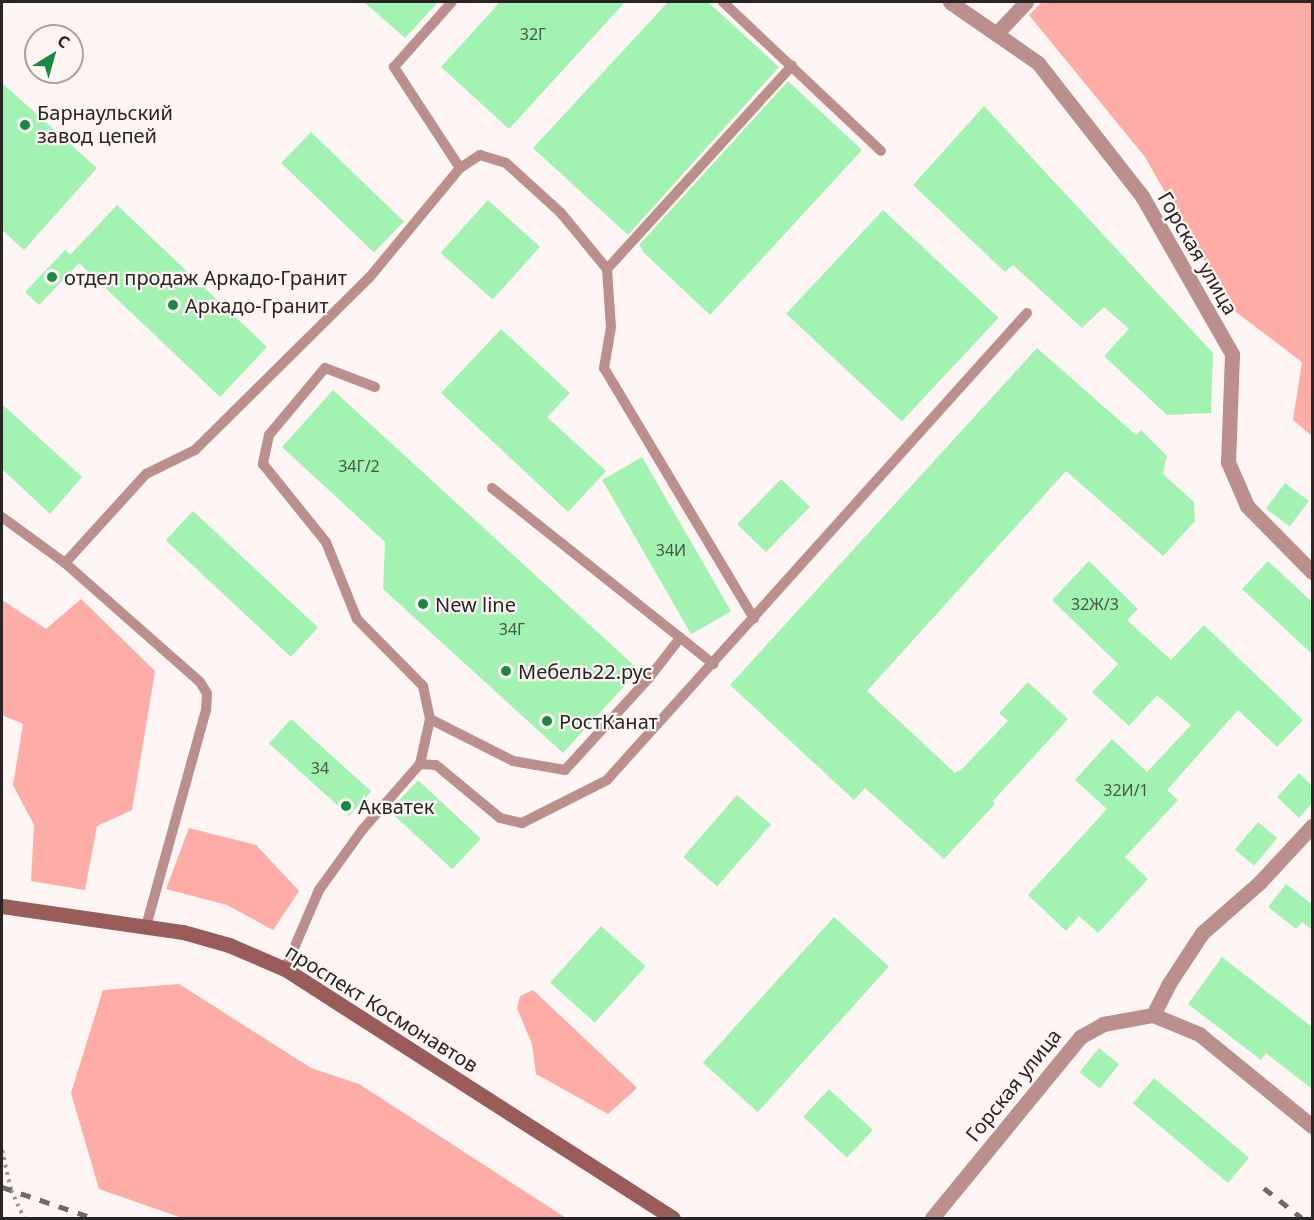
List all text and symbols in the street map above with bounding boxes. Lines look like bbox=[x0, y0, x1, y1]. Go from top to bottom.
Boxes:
north arrow bbox=[24, 24, 84, 84]
house number: 32Г bbox=[520, 24, 546, 44]
text: С bbox=[53, 29, 74, 53]
place label: Барнаульский завод цепей bbox=[37, 101, 173, 148]
marker: Барнаульский завод цепей bbox=[18, 118, 32, 132]
street label: Горская улица bbox=[1153, 187, 1243, 319]
place label: отдел продаж Аркадо-Гранит bbox=[64, 265, 347, 289]
marker: отдел продаж Аркадо-Гранит bbox=[45, 270, 59, 284]
place label: Аркадо-Гранит bbox=[185, 293, 329, 317]
marker: Аркадо-Гранит bbox=[166, 298, 180, 312]
house number: 34Г/2 bbox=[338, 456, 380, 476]
house number: 34И bbox=[656, 540, 686, 560]
place label: New line bbox=[435, 592, 516, 616]
house number: 32Ж/3 bbox=[1071, 594, 1119, 614]
marker: New line bbox=[416, 597, 430, 611]
house number: 34Г bbox=[499, 619, 525, 639]
place label: Мебель22.рус bbox=[518, 659, 652, 683]
marker: Мебель22.рус bbox=[499, 664, 513, 678]
place label: РостКанат bbox=[559, 709, 658, 733]
marker: РостКанат bbox=[540, 714, 554, 728]
house number: 34 bbox=[311, 758, 329, 778]
house number: 32И/1 bbox=[1103, 780, 1149, 800]
place label: Акватек bbox=[358, 794, 434, 818]
marker: Акватек bbox=[339, 799, 353, 813]
street label: проспект Космонавтов bbox=[281, 939, 483, 1077]
street label: Горская улица bbox=[960, 1024, 1066, 1146]

